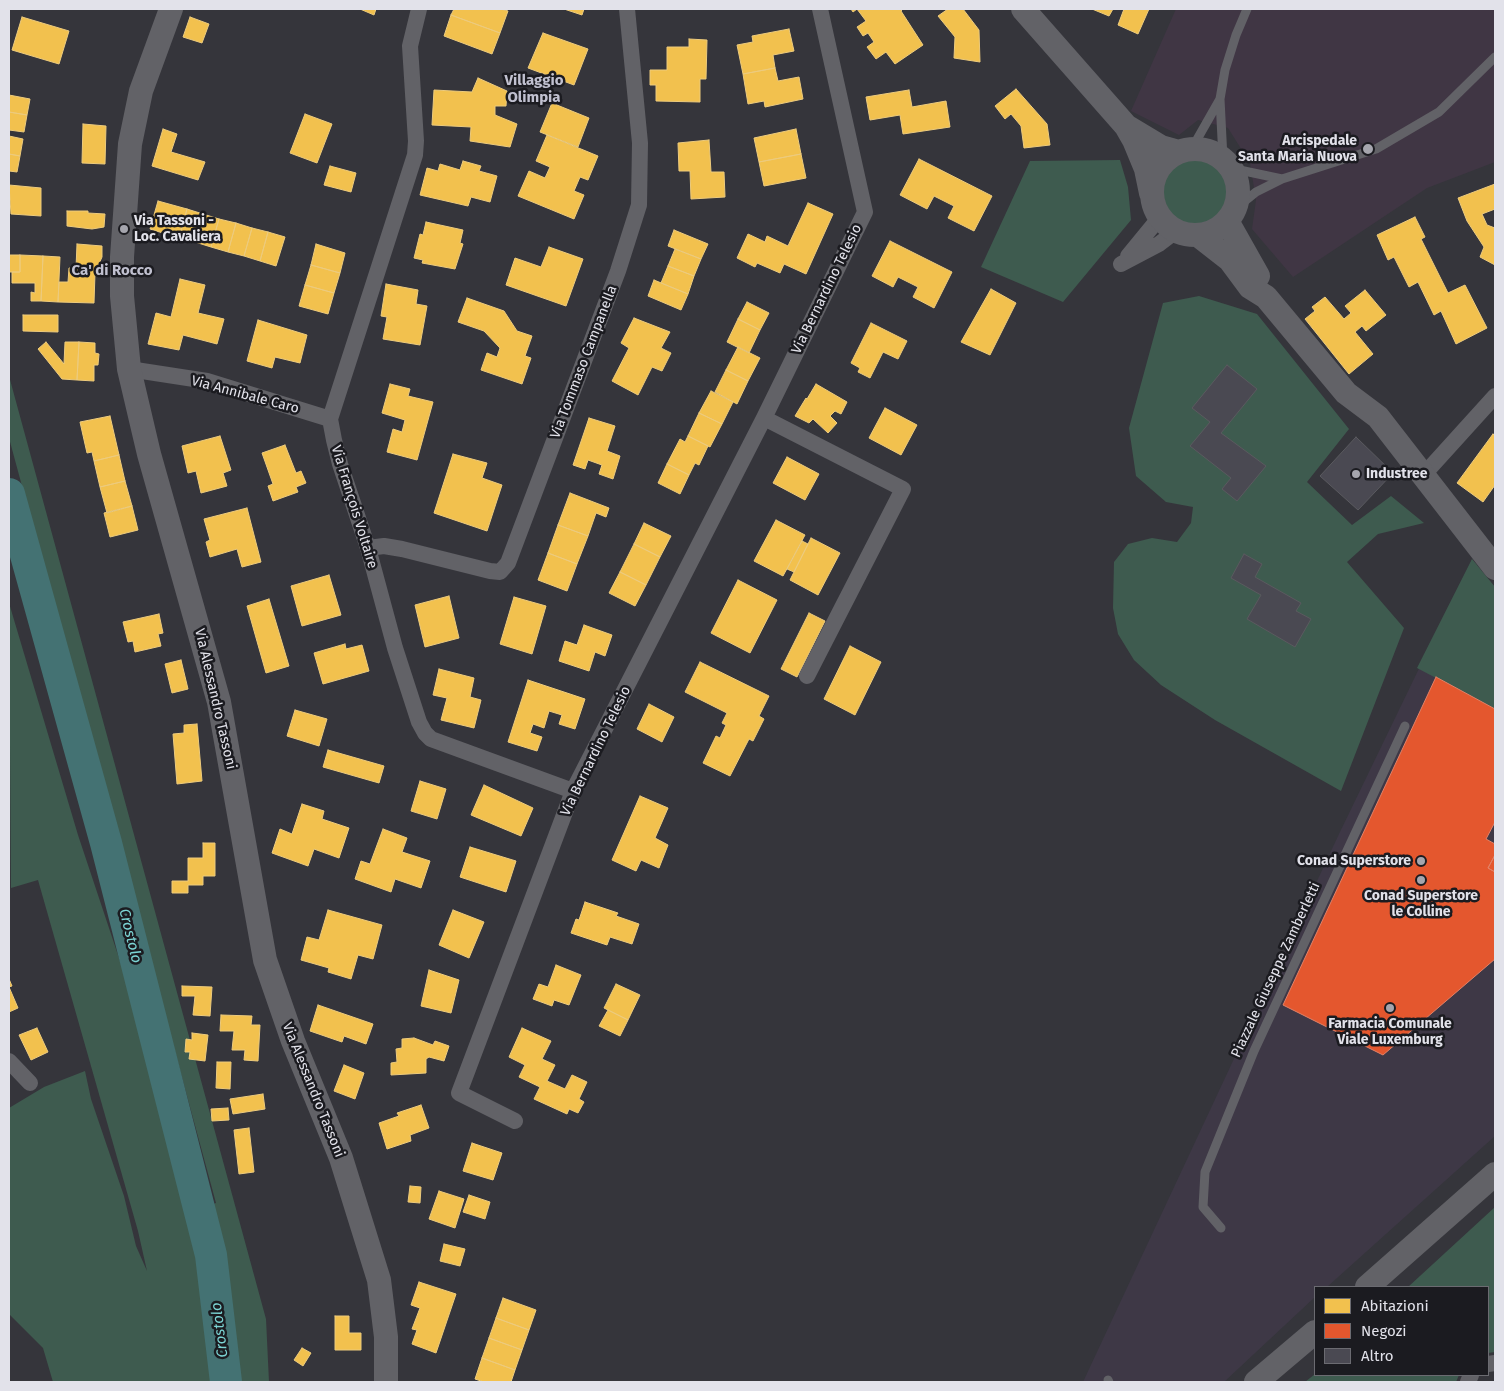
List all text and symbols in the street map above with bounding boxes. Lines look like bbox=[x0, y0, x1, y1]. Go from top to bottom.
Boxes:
district label: Villaggio Olimpia bbox=[504, 72, 564, 107]
place label: Arcispedale Santa Maria Nuova bbox=[1238, 133, 1357, 166]
marker: Arcispedale Santa Maria Nuova bbox=[1361, 142, 1375, 156]
place label: Via Tassoni - Loc. Cavaliera bbox=[134, 213, 221, 246]
street label: Via Bernardino Telesio bbox=[788, 221, 866, 357]
marker: Via Tassoni - Loc. Cavaliera bbox=[118, 223, 130, 235]
district label: Ca' di Rocco bbox=[72, 262, 152, 280]
street label: Via Tommaso Campanella bbox=[547, 283, 621, 441]
street label: Via Annibale Caro bbox=[189, 373, 301, 417]
street label: Via François Voltaire bbox=[327, 443, 381, 571]
place label: Industree bbox=[1366, 466, 1427, 482]
marker: Industree bbox=[1350, 468, 1362, 480]
street label: Via Alessandro Tassoni bbox=[191, 627, 239, 771]
street label: Via Bernardino Telesio bbox=[557, 683, 635, 819]
place label: Conad Superstore bbox=[1297, 853, 1411, 869]
marker: Conad Superstore bbox=[1415, 855, 1427, 867]
marker: Conad Superstore le Colline bbox=[1415, 874, 1427, 886]
street label: Piazzale Giuseppe Zamberletti bbox=[1228, 880, 1324, 1060]
place label: Conad Superstore le Colline bbox=[1364, 888, 1478, 920]
water label: Crostolo bbox=[115, 907, 145, 965]
marker: Farmacia Comunale Viale Luxemburg bbox=[1384, 1002, 1396, 1014]
place label: Farmacia Comunale Viale Luxemburg bbox=[1328, 1016, 1452, 1048]
street label: Via Alessandro Tassoni bbox=[278, 1020, 348, 1160]
legend bbox=[1314, 1286, 1489, 1376]
text: Abitazioni bbox=[1361, 1297, 1429, 1315]
water label: Crostolo bbox=[208, 1301, 232, 1359]
text: Negozi bbox=[1361, 1322, 1406, 1340]
text: Altro bbox=[1361, 1347, 1394, 1365]

